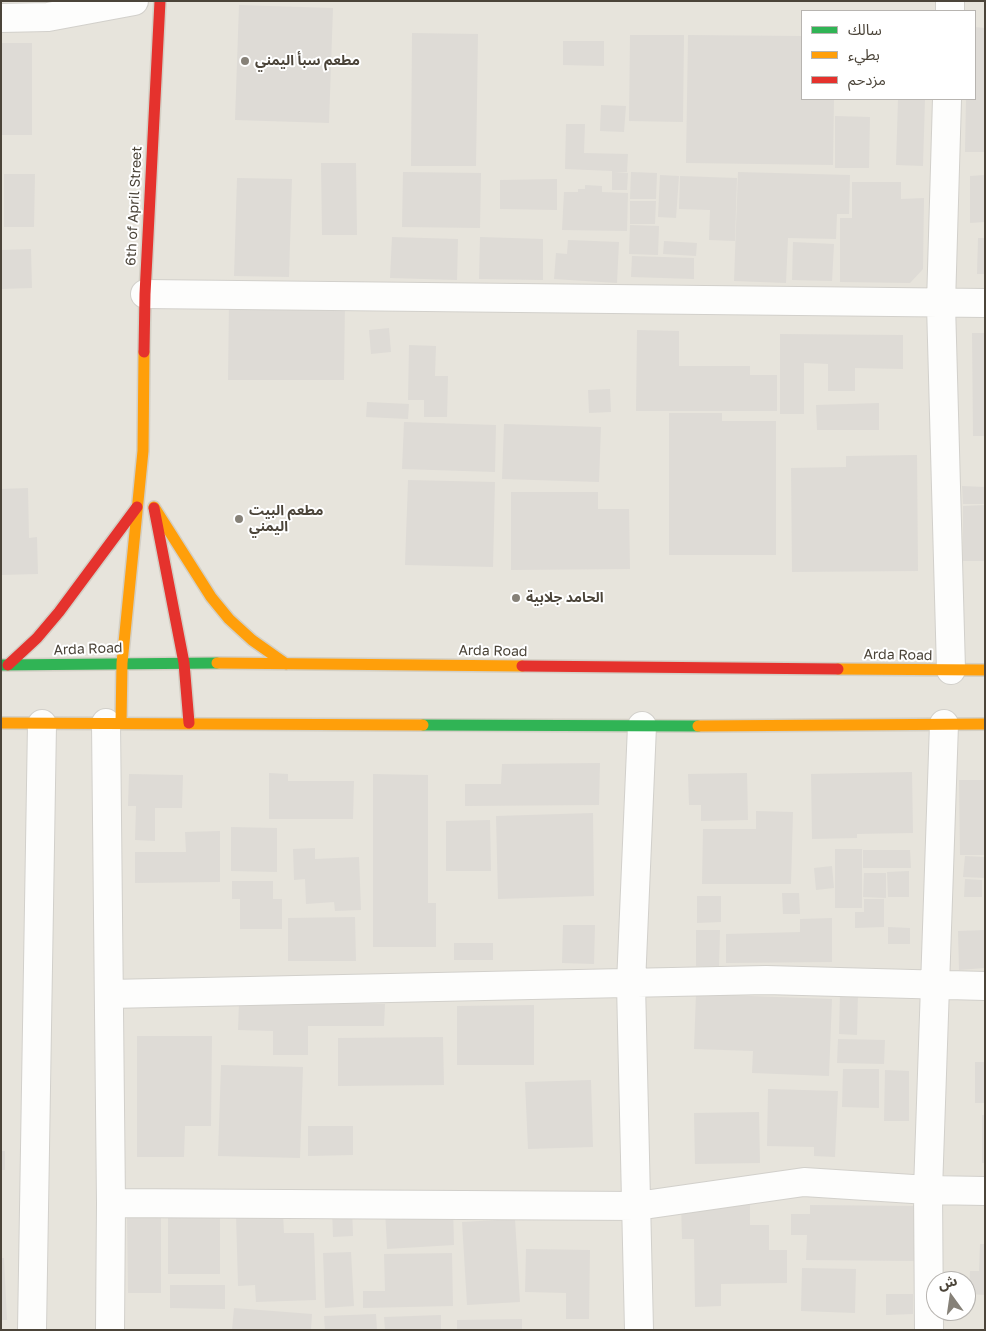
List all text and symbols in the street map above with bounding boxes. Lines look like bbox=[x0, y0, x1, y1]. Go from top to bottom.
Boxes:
legend bbox=[801, 10, 976, 100]
text: سالك bbox=[848, 20, 882, 38]
text: بطيء bbox=[848, 45, 880, 63]
place label: مطعم سبأ اليمني bbox=[255, 53, 360, 69]
marker: مطعم سبأ اليمني bbox=[239, 55, 251, 67]
text: مزدحم bbox=[848, 70, 886, 88]
street label: 6th of April Street bbox=[122, 146, 146, 266]
place label: مطعم البيت اليمني bbox=[249, 503, 323, 536]
marker: مطعم البيت اليمني bbox=[233, 513, 245, 525]
place label: الحامد جلابية bbox=[526, 590, 604, 606]
marker: الحامد جلابية bbox=[510, 592, 522, 604]
street label: Arda Road bbox=[53, 639, 123, 659]
street label: Arda Road bbox=[458, 642, 528, 660]
street label: Arda Road bbox=[863, 646, 933, 664]
north arrow bbox=[926, 1271, 976, 1321]
text: ش bbox=[936, 1271, 959, 1292]

